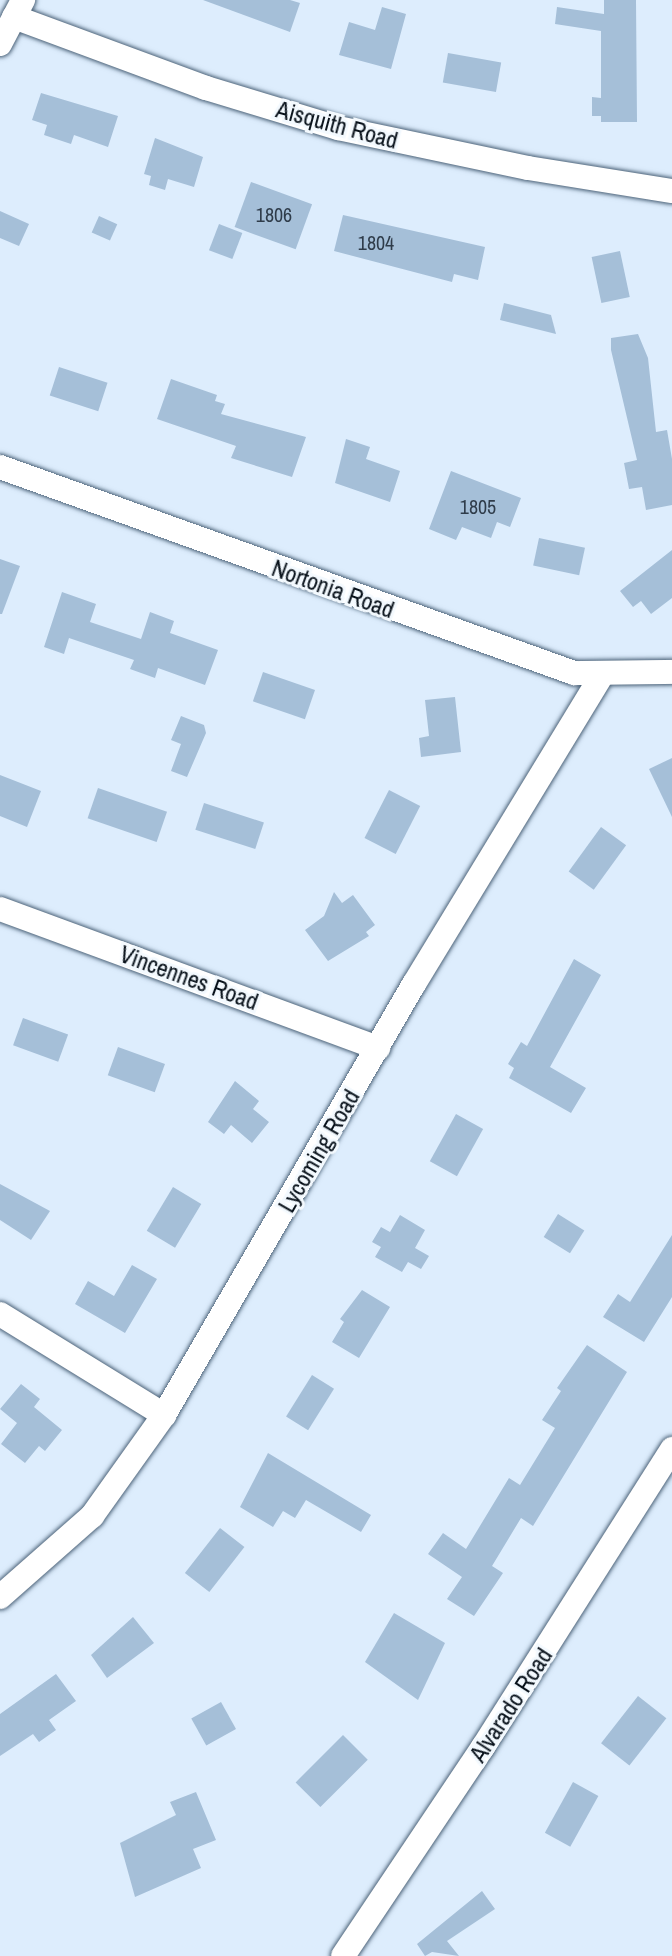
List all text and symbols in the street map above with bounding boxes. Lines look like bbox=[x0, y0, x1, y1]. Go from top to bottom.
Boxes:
street label: Aisquith Road bbox=[273, 95, 401, 155]
house number: 1806 bbox=[256, 202, 292, 226]
house number: 1804 bbox=[358, 230, 394, 254]
house number: 1805 bbox=[460, 494, 496, 518]
street label: Nortonia Road bbox=[268, 554, 398, 624]
street label: Vincennes Road bbox=[116, 940, 262, 1016]
street label: Lycoming Road bbox=[272, 1084, 366, 1218]
street label: Alvarado Road bbox=[463, 1643, 559, 1767]

